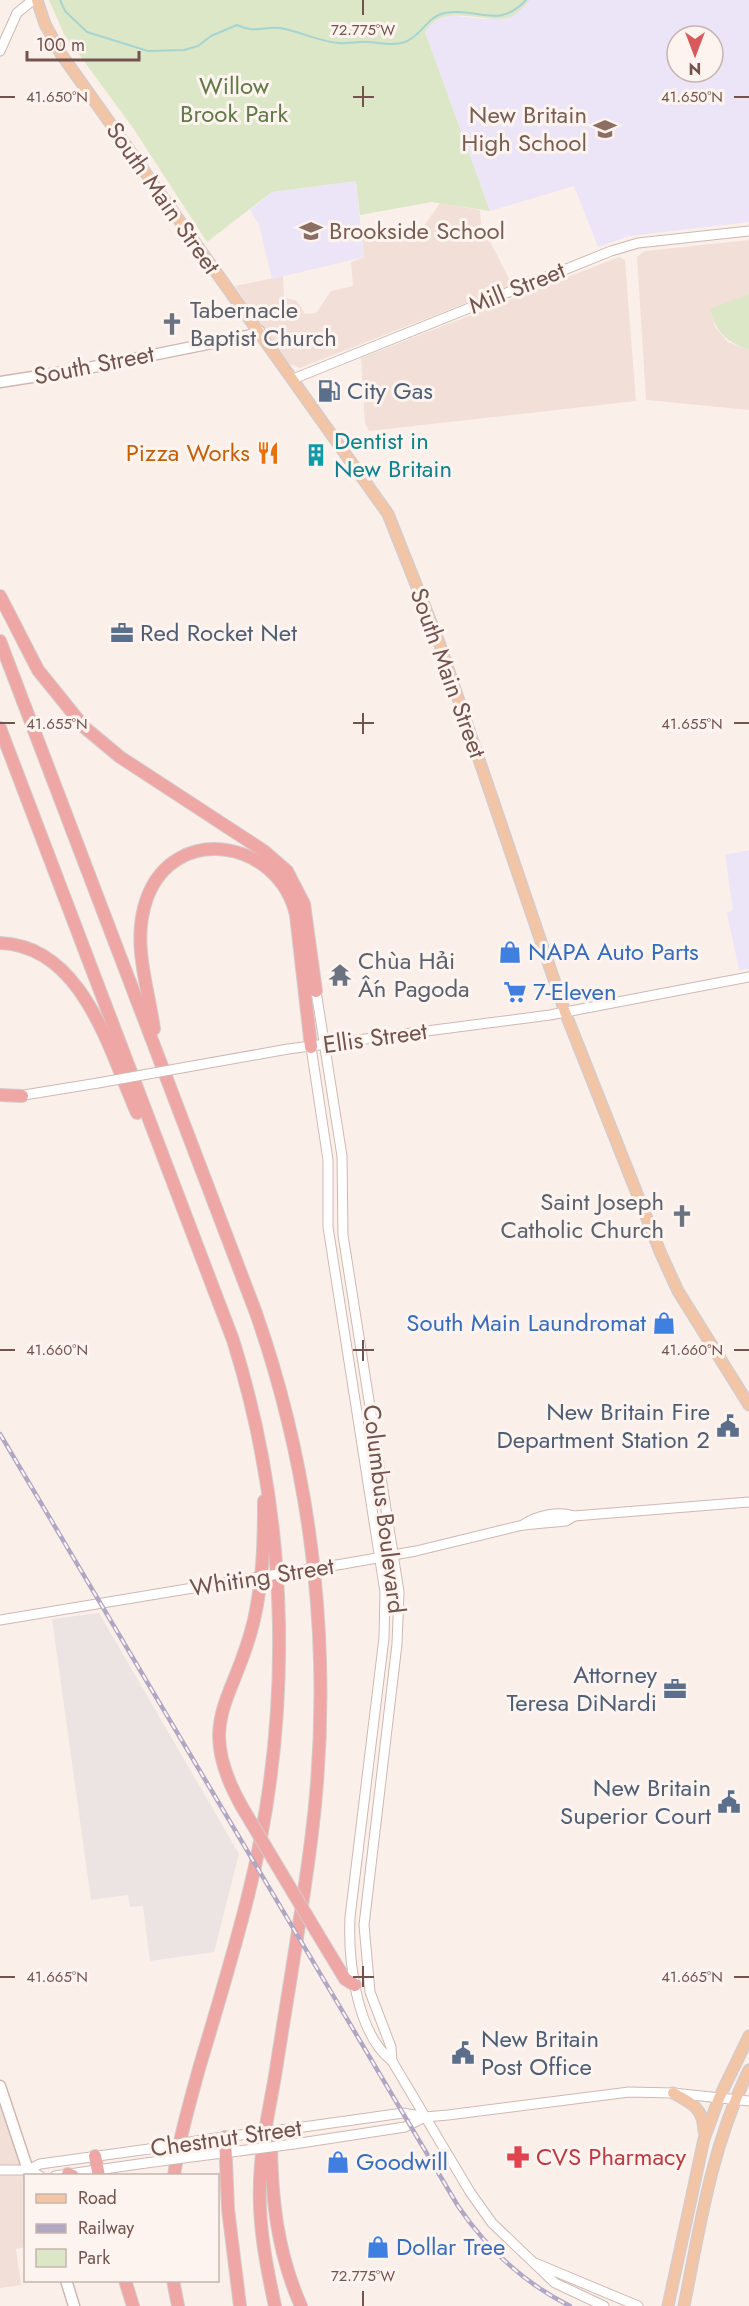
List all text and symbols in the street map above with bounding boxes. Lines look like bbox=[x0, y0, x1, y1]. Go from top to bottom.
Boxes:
text: 72.775°W bbox=[331, 19, 395, 41]
scale bar bbox=[27, 24, 140, 62]
north arrow bbox=[665, 24, 725, 84]
text: 100 m bbox=[36, 32, 85, 58]
text: N bbox=[689, 57, 701, 80]
park label: Willow Brook Park bbox=[180, 68, 288, 131]
text: 41.650°N bbox=[26, 86, 88, 108]
text: 41.650°N bbox=[661, 86, 723, 108]
place label: New Britain High School bbox=[461, 97, 587, 160]
street label: South Main Street bbox=[98, 114, 229, 281]
school or university icon: New Britain High School bbox=[592, 116, 618, 142]
place label: Brookside School bbox=[329, 213, 505, 248]
school or university icon: Brookside School bbox=[298, 218, 324, 244]
street label: Mill Street bbox=[463, 252, 570, 323]
place label: Tabernacle Baptist Church bbox=[190, 292, 337, 355]
church icon: Tabernacle Baptist Church bbox=[159, 311, 185, 337]
street label: South Street bbox=[31, 336, 157, 393]
place label: City Gas bbox=[347, 373, 433, 408]
fuel station icon: City Gas bbox=[316, 378, 342, 404]
place label: Dentist in New Britain bbox=[334, 423, 452, 486]
place label: Pizza Works bbox=[126, 435, 250, 470]
restaurant icon: Pizza Works bbox=[255, 440, 281, 466]
building icon: Dentist in New Britain bbox=[303, 442, 329, 468]
street label: South Main Street bbox=[401, 583, 496, 763]
place label: Red Rocket Net bbox=[140, 615, 297, 650]
office icon: Red Rocket Net bbox=[109, 620, 135, 646]
text: 41.655°N bbox=[26, 713, 88, 735]
text: 41.655°N bbox=[661, 713, 723, 735]
place label: NAPA Auto Parts bbox=[528, 934, 699, 969]
shop icon: NAPA Auto Parts bbox=[497, 939, 523, 965]
place label: Chùa Hải Ấn Pagoda bbox=[358, 943, 470, 1006]
temple icon: Chùa Hải Ấn Pagoda bbox=[327, 962, 353, 988]
place label: 7-Eleven bbox=[533, 974, 617, 1009]
supermarket icon: 7-Eleven bbox=[502, 979, 528, 1005]
street label: Ellis Street bbox=[321, 1013, 429, 1062]
place label: Saint Joseph Catholic Church bbox=[501, 1184, 664, 1247]
church icon: Saint Joseph Catholic Church bbox=[669, 1203, 695, 1229]
place label: South Main Laundromat bbox=[406, 1305, 646, 1340]
shop icon: South Main Laundromat bbox=[651, 1310, 677, 1336]
text: 41.660°N bbox=[26, 1339, 88, 1361]
text: 41.660°N bbox=[661, 1339, 723, 1361]
place label: New Britain Fire Department Station 2 bbox=[496, 1394, 710, 1457]
street label: Columbus Boulevard bbox=[354, 1403, 415, 1615]
public building icon: New Britain Fire Department Station 2 bbox=[715, 1413, 741, 1439]
street label: Whiting Street bbox=[187, 1548, 337, 1605]
place label: Attorney Teresa DiNardi bbox=[506, 1657, 657, 1720]
office icon: Attorney Teresa DiNardi bbox=[662, 1676, 688, 1702]
place label: New Britain Superior Court bbox=[560, 1770, 711, 1833]
public building icon: New Britain Superior Court bbox=[716, 1789, 742, 1815]
text: 41.665°N bbox=[26, 1966, 88, 1988]
text: 41.665°N bbox=[661, 1966, 723, 1988]
place label: New Britain Post Office bbox=[481, 2021, 599, 2084]
public building icon: New Britain Post Office bbox=[450, 2040, 476, 2066]
street label: Chestnut Street bbox=[148, 2110, 304, 2165]
place label: CVS Pharmacy bbox=[536, 2139, 687, 2174]
place label: Goodwill bbox=[356, 2144, 448, 2179]
pharmacy icon: CVS Pharmacy bbox=[505, 2144, 531, 2170]
shop icon: Goodwill bbox=[325, 2149, 351, 2175]
legend bbox=[24, 2174, 219, 2282]
text: Road bbox=[78, 2185, 117, 2211]
text: Railway bbox=[78, 2215, 134, 2241]
place label: Dollar Tree bbox=[396, 2229, 505, 2264]
shop icon: Dollar Tree bbox=[365, 2234, 391, 2260]
text: Park bbox=[78, 2245, 110, 2271]
text: 72.775°W bbox=[331, 2265, 395, 2287]

